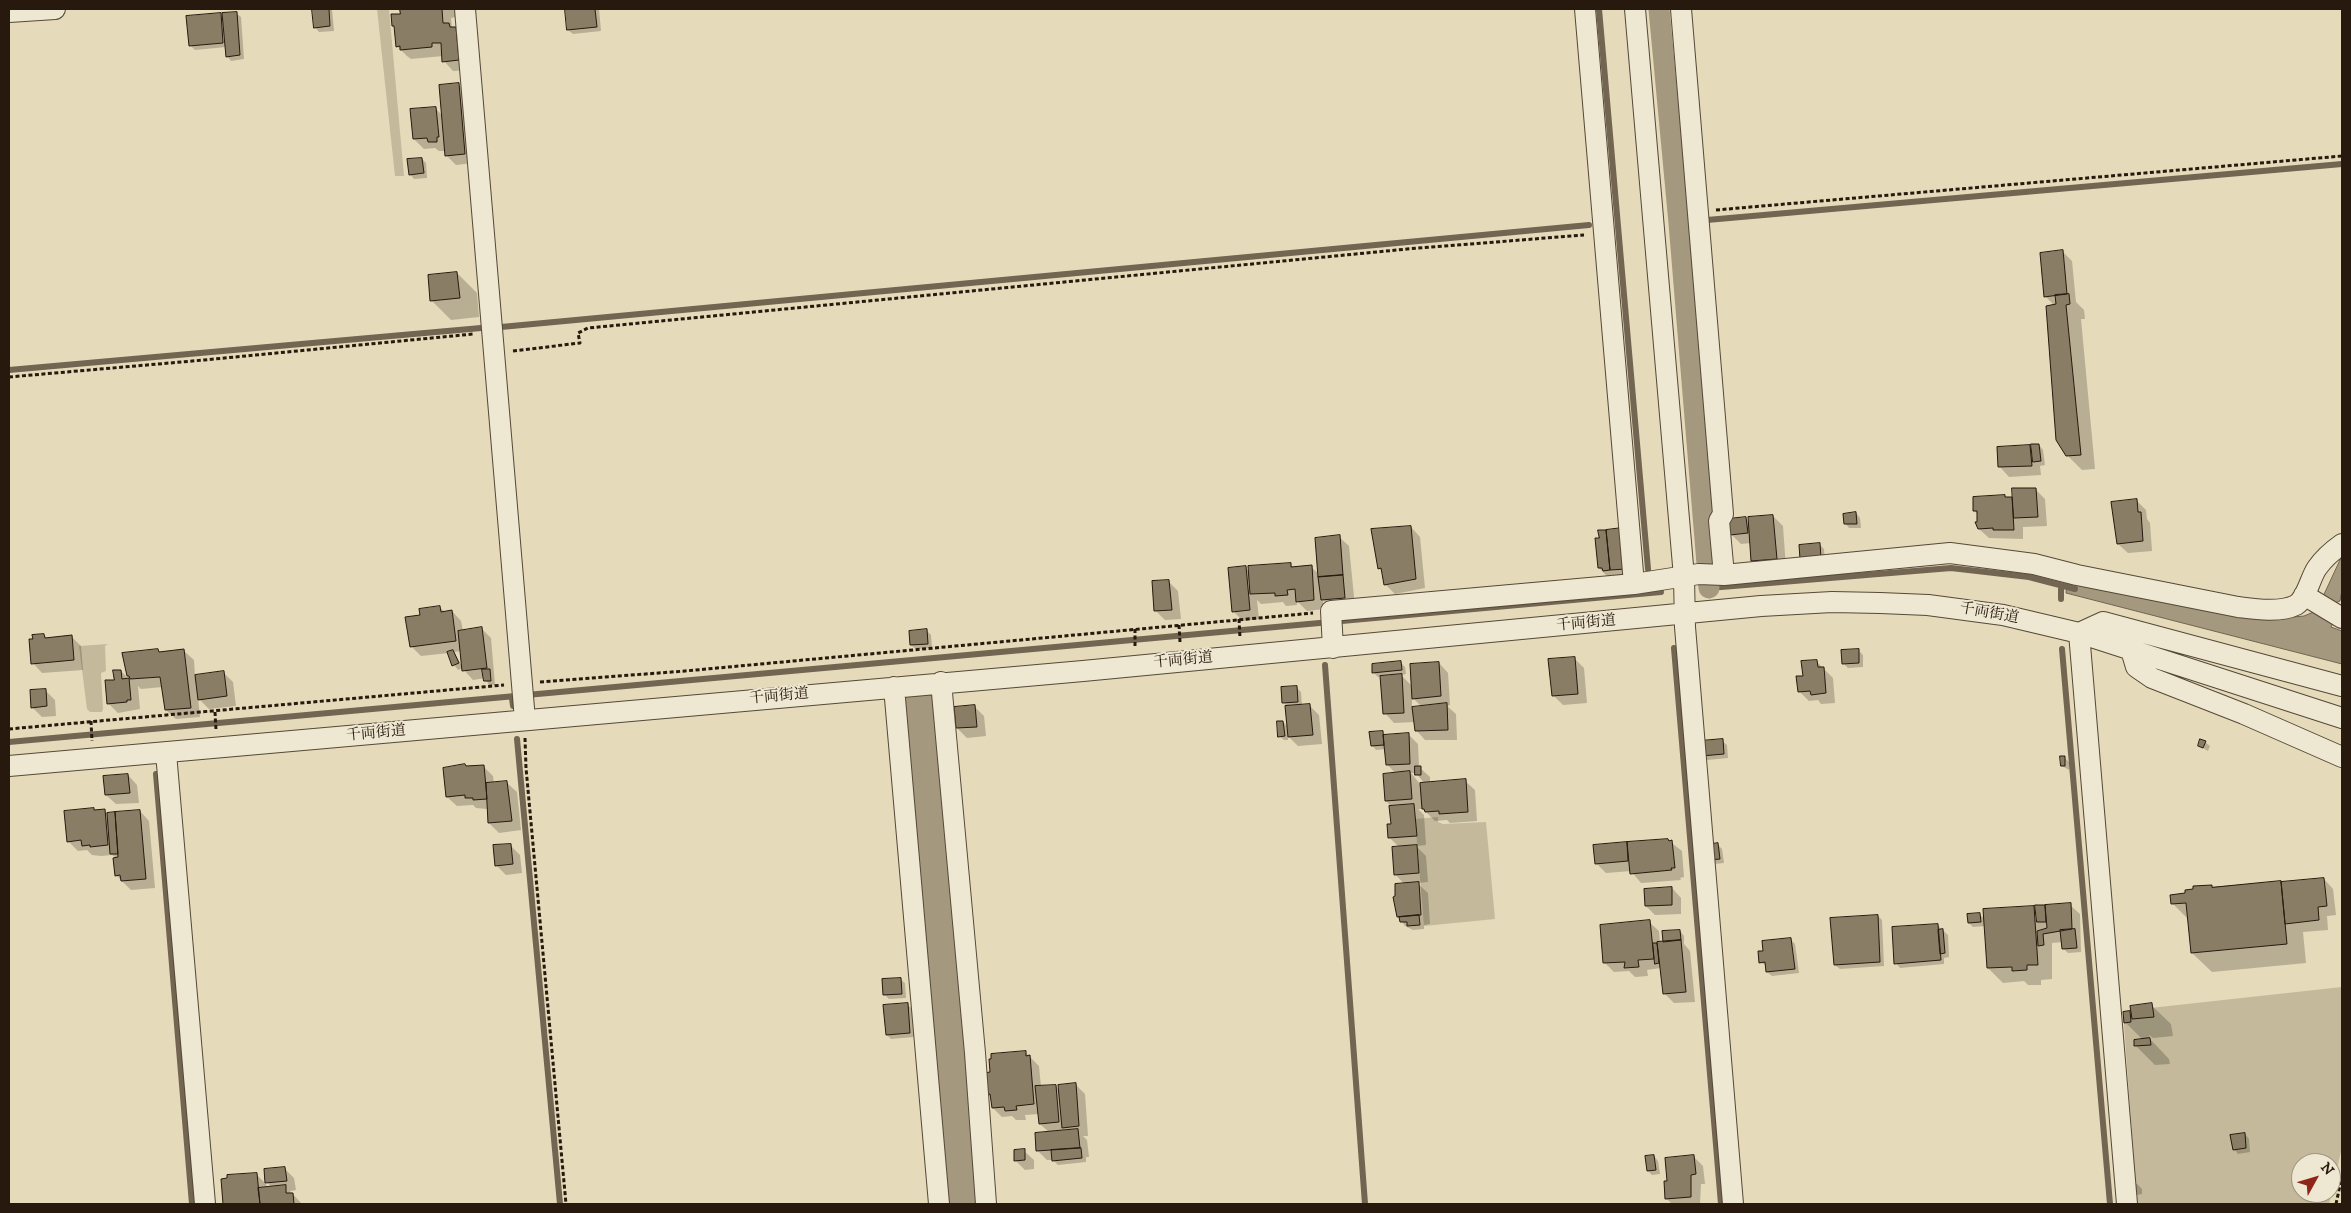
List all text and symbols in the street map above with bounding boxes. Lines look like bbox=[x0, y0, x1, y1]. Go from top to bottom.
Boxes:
street label: 千両街道 bbox=[1958, 600, 2020, 628]
street label: 千両街道 bbox=[1555, 612, 1617, 636]
street label: 千両街道 bbox=[1152, 649, 1214, 673]
street label: 千両街道 bbox=[748, 685, 810, 709]
street label: 千両街道 bbox=[345, 722, 407, 746]
north arrow bbox=[2291, 1153, 2341, 1203]
text: N bbox=[2316, 1159, 2337, 1179]

